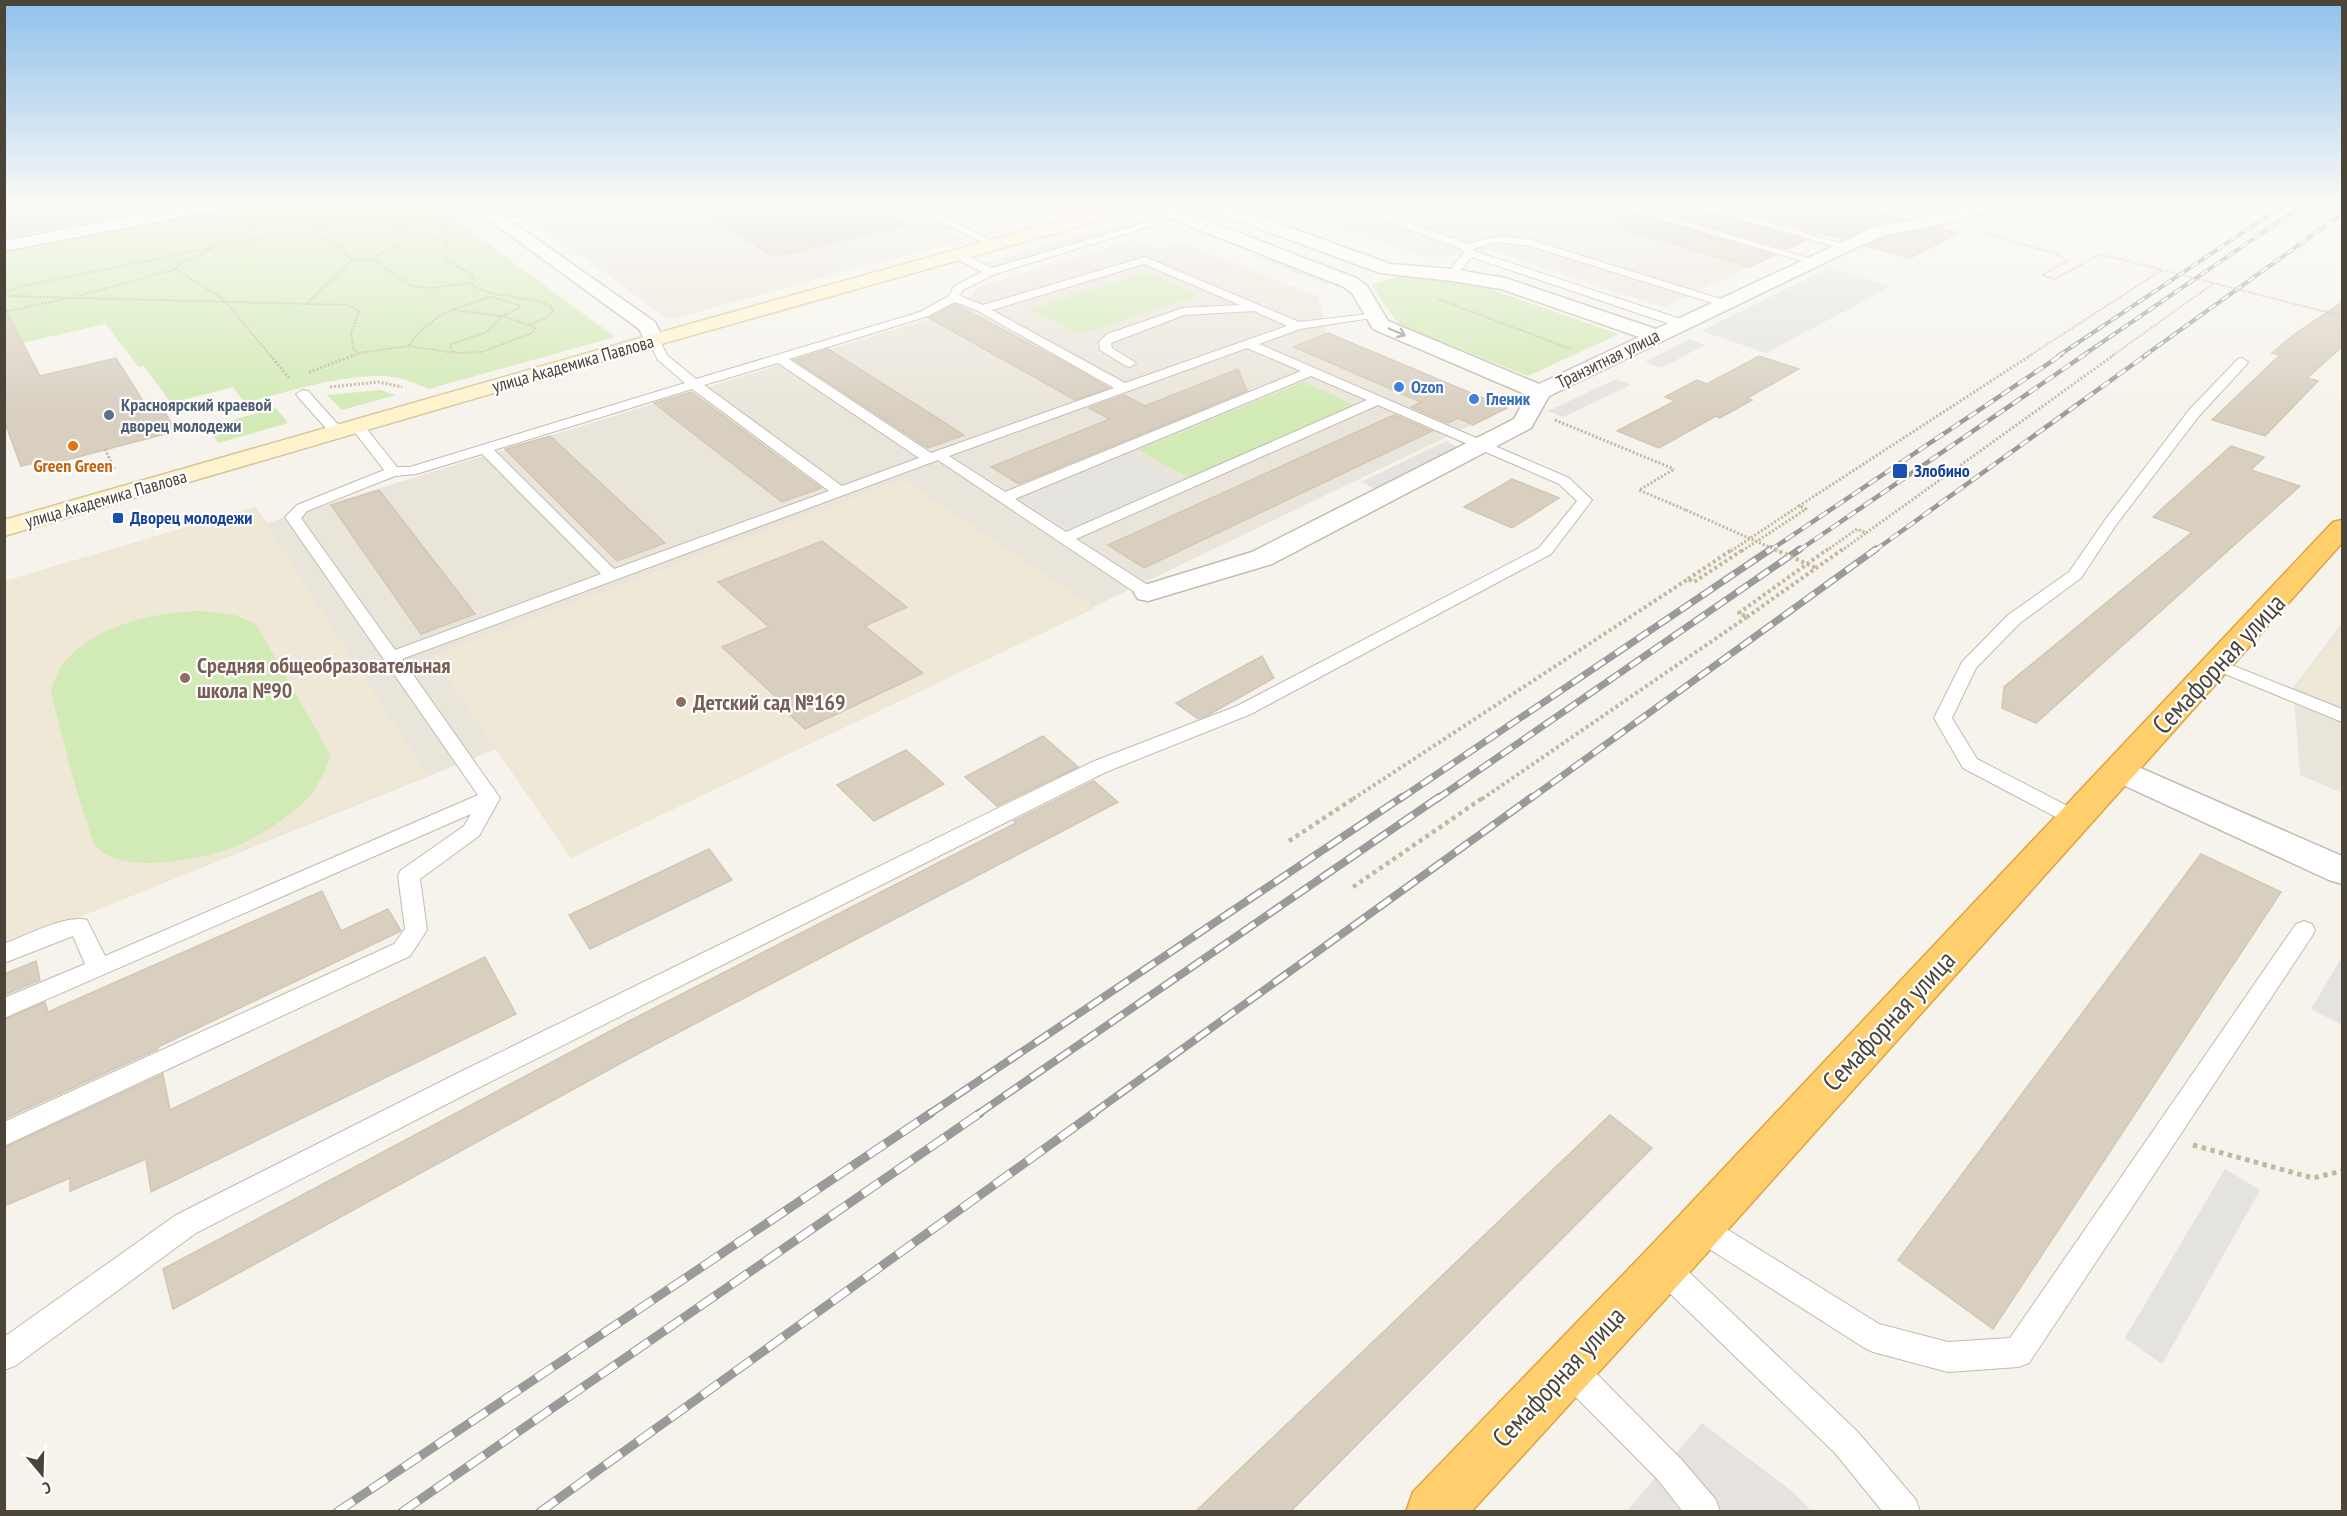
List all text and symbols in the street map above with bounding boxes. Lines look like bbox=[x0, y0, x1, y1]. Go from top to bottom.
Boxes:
street label: Транзитная улица bbox=[1552, 324, 1663, 393]
one-way arrow bbox=[1387, 327, 1406, 338]
street label: улица Академика Павлова bbox=[489, 329, 656, 398]
place label: Ozon bbox=[1411, 375, 1444, 398]
marker: Ozon bbox=[1392, 380, 1406, 394]
place label: Гленик bbox=[1486, 387, 1531, 410]
marker: Гленик bbox=[1467, 392, 1481, 406]
place label: Красноярский краевой дворец молодежи bbox=[120, 393, 271, 437]
marker: Красноярский краевой дворец молодежи bbox=[102, 408, 116, 422]
marker: Green Green bbox=[66, 439, 80, 453]
place label: Green Green bbox=[33, 454, 113, 477]
place label: Злобино bbox=[1914, 459, 1970, 482]
marker: Злобино bbox=[1891, 462, 1909, 480]
street label: улица Академика Павлова bbox=[22, 464, 189, 533]
place label: Дворец молодежи bbox=[130, 506, 252, 529]
marker: Дворец молодежи bbox=[111, 511, 125, 525]
street label: Семафорная улица bbox=[2145, 586, 2292, 741]
place label: Средняя общеобразовательная школа №90 bbox=[197, 651, 451, 704]
marker: Средняя общеобразовательная школа №90 bbox=[178, 671, 192, 685]
place label: Детский сад №169 bbox=[693, 688, 845, 716]
marker: Детский сад №169 bbox=[674, 695, 688, 709]
street label: Семафорная улица bbox=[1815, 943, 1962, 1098]
street label: Семафорная улица bbox=[1485, 1299, 1632, 1454]
north arrow bbox=[12, 1444, 72, 1504]
text: С bbox=[40, 1478, 54, 1499]

